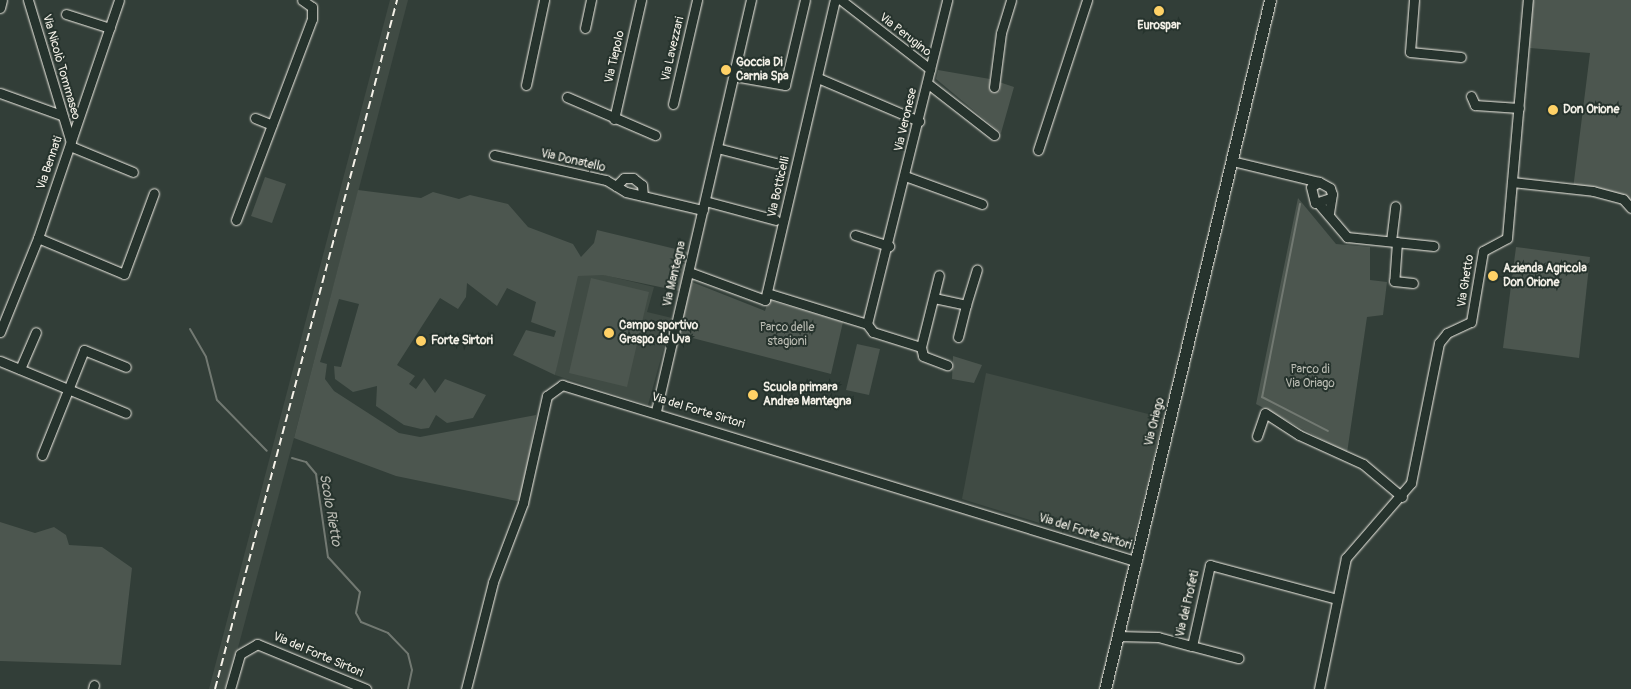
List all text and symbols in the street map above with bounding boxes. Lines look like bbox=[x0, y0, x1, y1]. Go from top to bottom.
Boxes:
marker: Eurospar bbox=[1153, 5, 1165, 17]
street label: Via Perugino bbox=[876, 10, 934, 60]
street label: Via Nicolò Tommaseo bbox=[39, 13, 83, 121]
street label: Via Lavezzari bbox=[659, 15, 687, 83]
place label: Eurospar bbox=[1137, 19, 1181, 33]
street label: Via Tiepolo bbox=[602, 29, 628, 85]
place label: Goccia Di Carnia Spa bbox=[736, 56, 789, 84]
marker: Goccia Di Carnia Spa bbox=[720, 64, 732, 76]
street label: Via Veronese bbox=[892, 87, 920, 153]
place label: Don Orione bbox=[1563, 103, 1619, 117]
marker: Don Orione bbox=[1547, 104, 1559, 116]
street label: Via Bennati bbox=[34, 134, 66, 192]
street label: Via Donatello bbox=[539, 147, 607, 175]
street label: Via Botticelli bbox=[765, 155, 793, 219]
street label: Via Mantegna bbox=[660, 240, 690, 308]
street label: Via Ghetto bbox=[1455, 254, 1477, 308]
place label: Azienda Agricola Don Orione bbox=[1503, 262, 1587, 290]
marker: Azienda Agricola Don Orione bbox=[1487, 270, 1499, 282]
place label: Campo sportivo Graspo de Uva bbox=[619, 319, 698, 347]
park label: Parco delle stagioni bbox=[760, 321, 814, 349]
marker: Campo sportivo Graspo de Uva bbox=[603, 327, 615, 339]
place label: Forte Sirtori bbox=[431, 334, 493, 348]
marker: Forte Sirtori bbox=[415, 335, 427, 347]
park label: Parco di Via Oriago bbox=[1285, 363, 1335, 391]
place label: Scuola primara Andrea Mantegna bbox=[763, 381, 851, 409]
marker: Scuola primara Andrea Mantegna bbox=[747, 389, 759, 401]
street label: Via del Forte Sirtori bbox=[650, 390, 746, 432]
street label: Via Oriago bbox=[1142, 396, 1168, 448]
water label: Scolo Rietto bbox=[315, 473, 345, 547]
street label: Via del Forte Sirtori bbox=[1037, 511, 1133, 553]
street label: Via dei Profeti bbox=[1173, 569, 1203, 639]
street label: Via del Forte Sirtori bbox=[271, 629, 365, 681]

